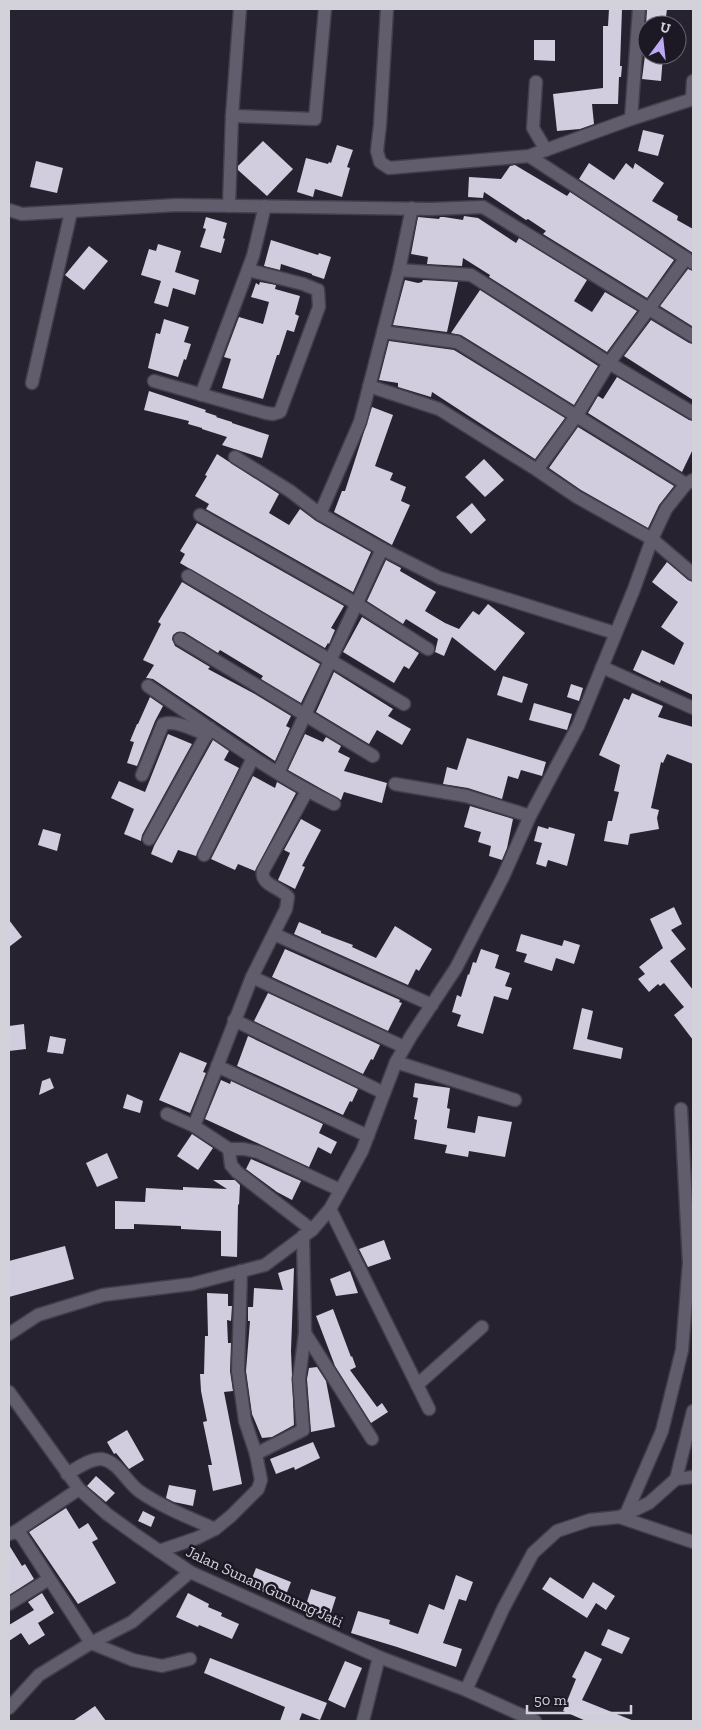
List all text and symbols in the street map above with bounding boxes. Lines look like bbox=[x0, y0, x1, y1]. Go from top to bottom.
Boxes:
north arrow bbox=[637, 15, 687, 65]
text: U bbox=[658, 18, 672, 37]
street label: Jalan Sunan Gunung Jati bbox=[183, 1542, 347, 1631]
scale bar bbox=[527, 1682, 631, 1714]
text: 50 m bbox=[534, 1691, 567, 1709]

